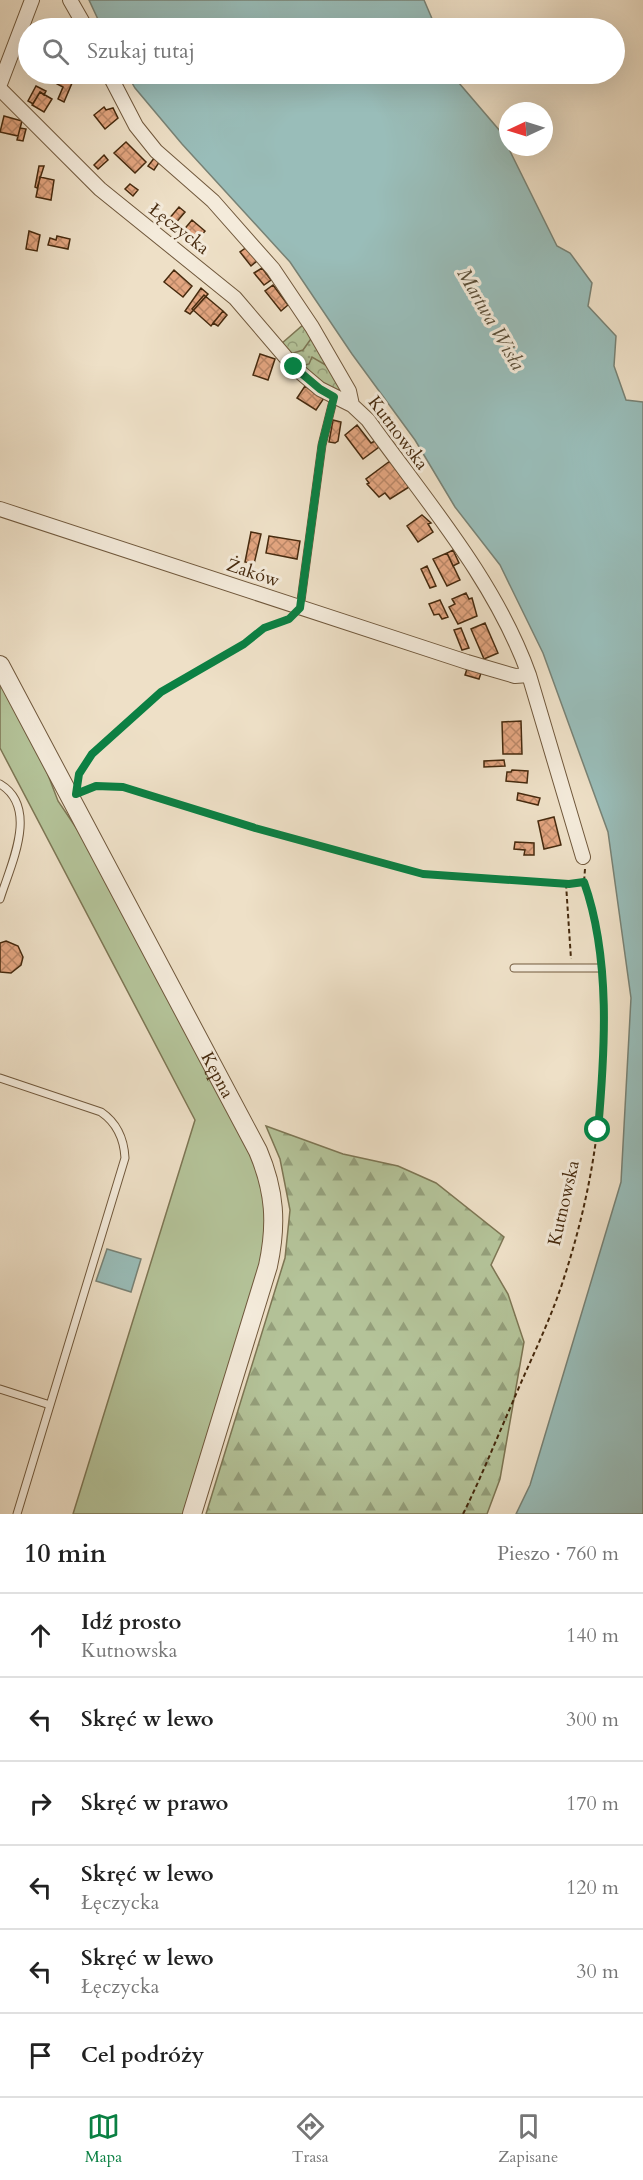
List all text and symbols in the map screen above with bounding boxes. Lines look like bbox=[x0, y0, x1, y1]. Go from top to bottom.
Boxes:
search box bbox=[18, 18, 625, 84]
icon: search bbox=[39, 35, 72, 68]
text: Szukaj tutaj bbox=[87, 36, 195, 66]
north arrow bbox=[499, 102, 553, 156]
street label: Łęczycka bbox=[144, 197, 215, 261]
water label: Martwa Wisła bbox=[451, 263, 531, 375]
route end bbox=[280, 353, 306, 379]
street label: Kutnowska bbox=[362, 391, 434, 475]
street label: Żaków bbox=[223, 553, 283, 593]
street label: Kępna bbox=[195, 1047, 240, 1103]
route start bbox=[584, 1116, 610, 1142]
street label: Kutnowska bbox=[542, 1158, 586, 1248]
text: 10 min bbox=[24, 1536, 107, 1571]
text: Pieszo · 760 m bbox=[497, 1540, 619, 1567]
text: Idź prosto bbox=[81, 1607, 181, 1637]
icon: ahead bbox=[24, 1619, 57, 1652]
text: 140 m bbox=[566, 1622, 619, 1649]
text: Kutnowska bbox=[81, 1637, 177, 1664]
icon: left bbox=[24, 1703, 57, 1736]
text: Skręć w lewo bbox=[81, 1704, 214, 1734]
text: 300 m bbox=[566, 1706, 619, 1733]
icon: right bbox=[24, 1787, 57, 1820]
text: Skręć w prawo bbox=[81, 1788, 228, 1818]
text: 170 m bbox=[566, 1790, 619, 1817]
text: Skręć w lewo bbox=[81, 1859, 214, 1889]
icon: left bbox=[24, 1871, 57, 1904]
text: 120 m bbox=[566, 1874, 619, 1901]
text: Łęczycka bbox=[81, 1889, 159, 1916]
text: Skręć w lewo bbox=[81, 1943, 214, 1973]
icon: left bbox=[24, 1955, 57, 1988]
text: 30 m bbox=[576, 1958, 619, 1985]
text: Łęczycka bbox=[81, 1973, 159, 2000]
icon: arrive bbox=[24, 2039, 57, 2072]
text: Cel podróży bbox=[81, 2040, 204, 2070]
tab: Mapa bbox=[85, 2110, 122, 2168]
tab: Trasa bbox=[292, 2110, 329, 2168]
tab: Zapisane bbox=[498, 2110, 558, 2168]

